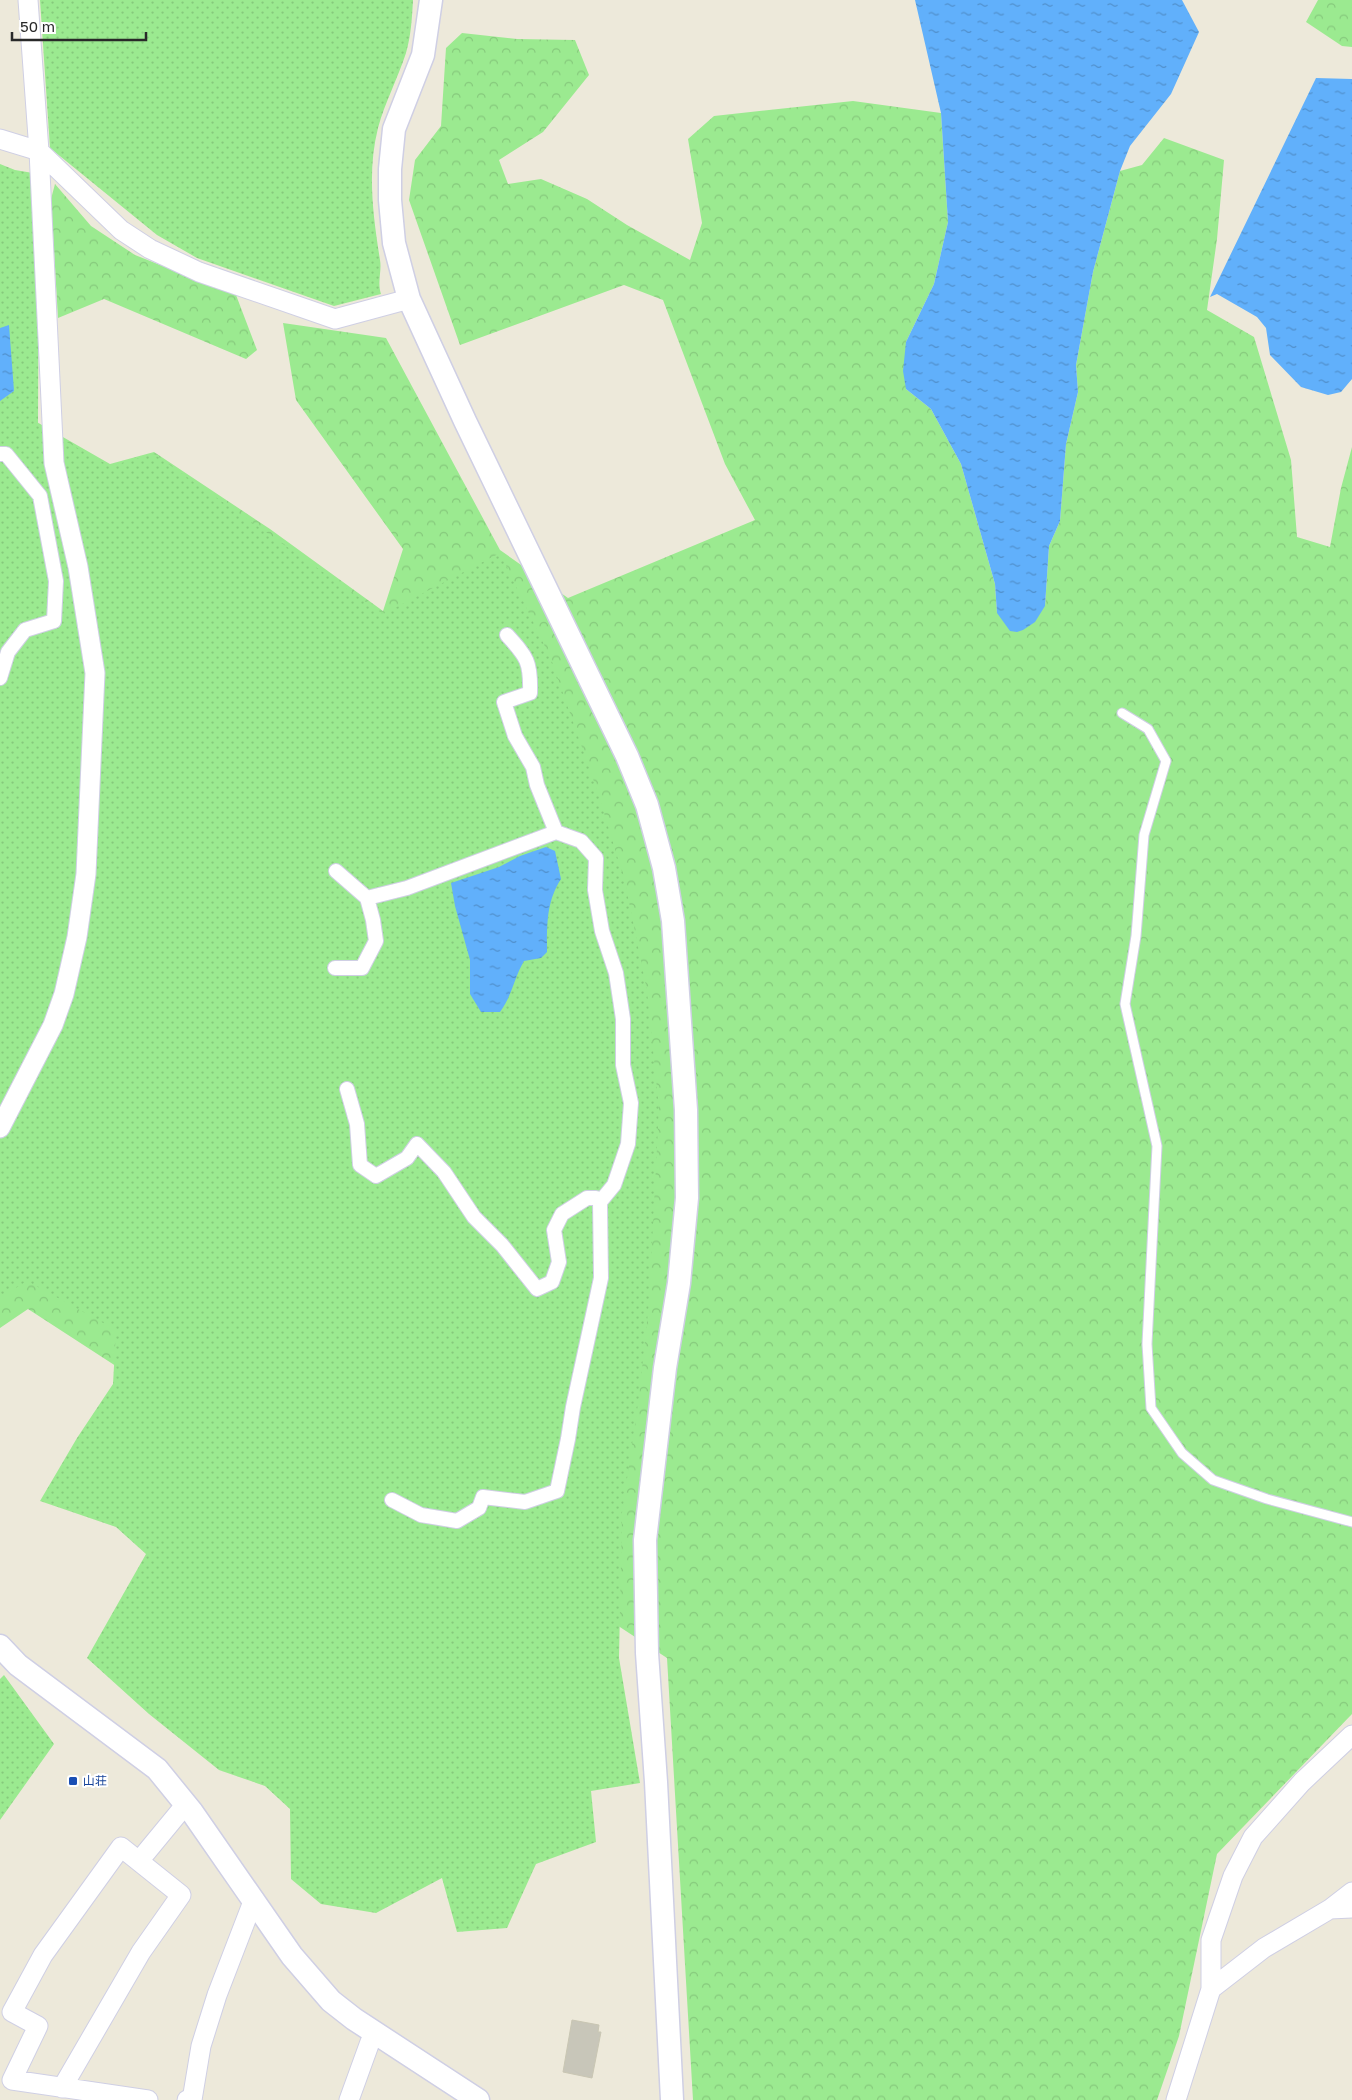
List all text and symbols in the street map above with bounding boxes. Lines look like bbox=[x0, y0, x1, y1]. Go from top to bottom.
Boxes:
scale bar bbox=[12, 10, 146, 42]
text: 50 m bbox=[20, 17, 55, 35]
place label: 山荘 bbox=[83, 1773, 107, 1788]
marker: 山荘 bbox=[67, 1775, 79, 1787]

